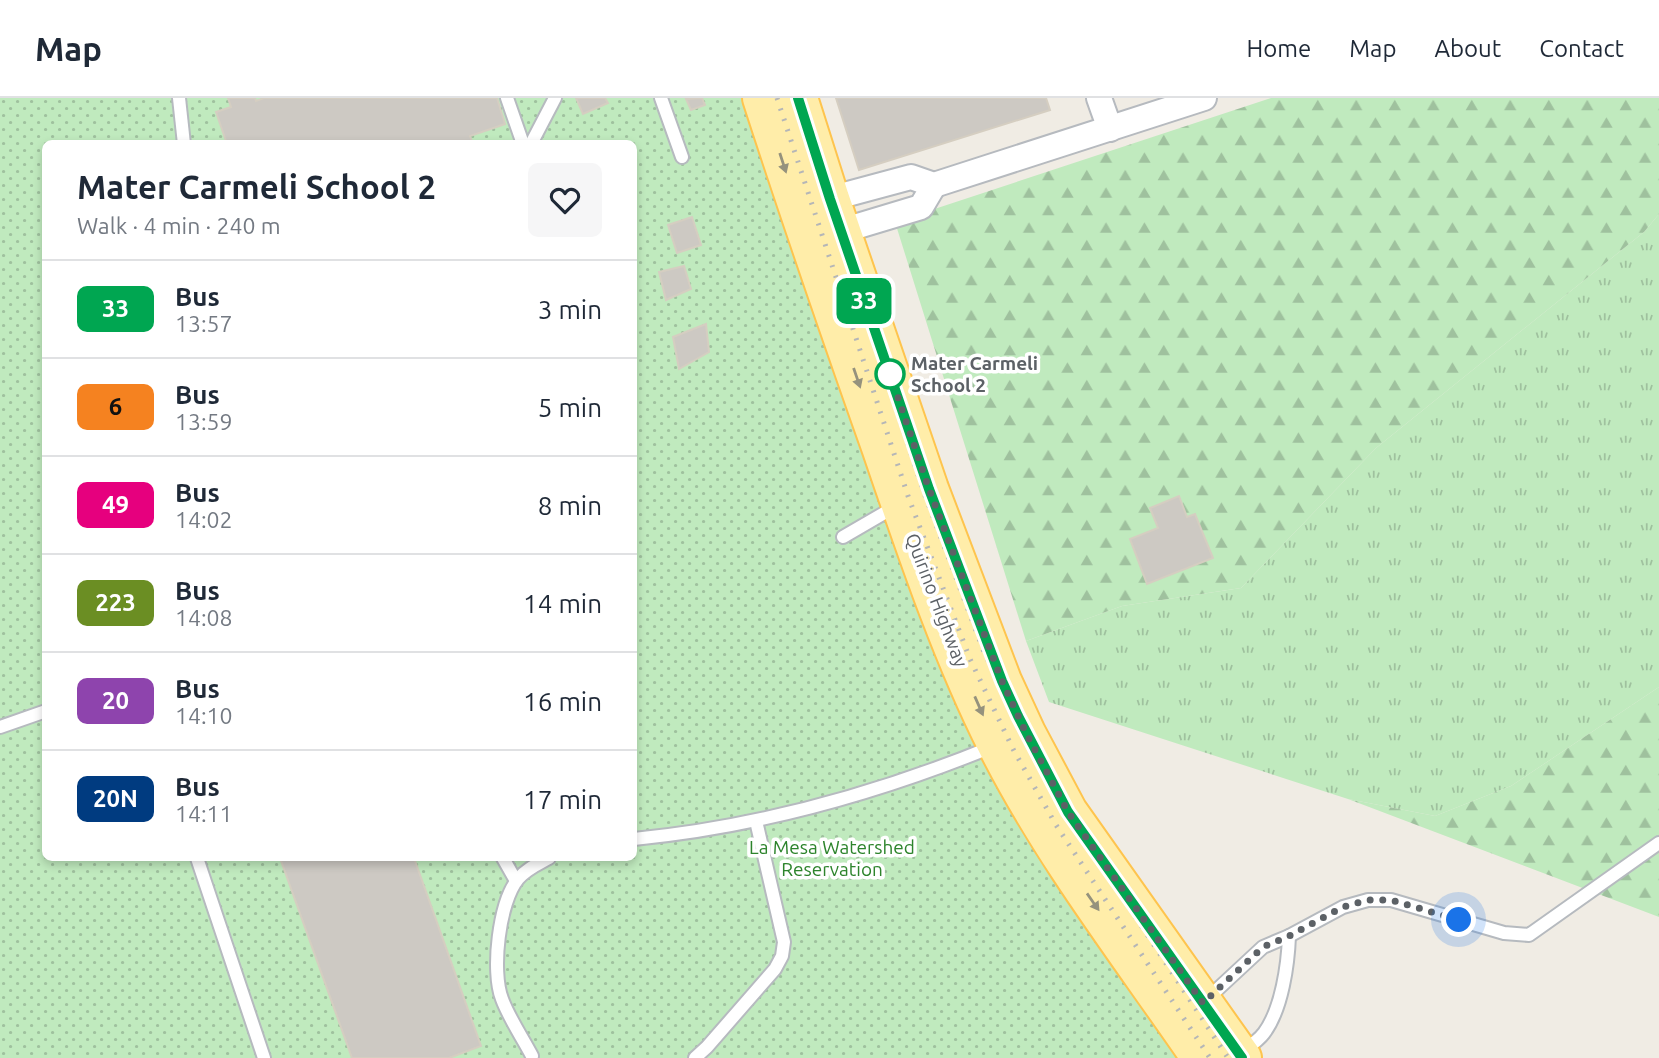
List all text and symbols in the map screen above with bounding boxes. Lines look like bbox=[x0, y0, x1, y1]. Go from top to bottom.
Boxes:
text: Map bbox=[35, 30, 102, 67]
text: Home bbox=[1246, 35, 1311, 62]
text: Map bbox=[1349, 35, 1396, 62]
text: About bbox=[1434, 35, 1501, 62]
text: Contact bbox=[1539, 35, 1624, 62]
one-way arrow bbox=[778, 153, 789, 174]
button: heart bbox=[528, 163, 602, 237]
text: Mater Carmeli School 2 bbox=[77, 168, 436, 205]
text: Walk · 4 min · 240 m bbox=[77, 213, 281, 238]
line badge: 33 bbox=[832, 278, 896, 324]
text: Bus bbox=[175, 282, 220, 311]
text: 33 bbox=[850, 287, 878, 314]
text: 33 bbox=[102, 295, 129, 322]
text: 3 min bbox=[538, 295, 602, 324]
text: 13:57 bbox=[175, 311, 233, 336]
place label: Mater Carmeli School 2 bbox=[911, 352, 1038, 396]
marker: Mater Carmeli School 2 bbox=[875, 359, 905, 389]
one-way arrow bbox=[852, 368, 863, 389]
text: Bus bbox=[175, 380, 220, 409]
text: 6 bbox=[109, 393, 122, 420]
text: 5 min bbox=[538, 393, 602, 422]
text: 13:59 bbox=[175, 409, 233, 434]
text: Bus bbox=[175, 478, 220, 507]
text: 49 bbox=[102, 491, 129, 518]
text: 8 min bbox=[538, 491, 602, 520]
text: 14:02 bbox=[175, 507, 233, 532]
street label: Quirino Highway bbox=[901, 530, 973, 670]
text: Bus bbox=[175, 576, 220, 605]
text: 223 bbox=[95, 589, 136, 616]
text: 14 min bbox=[523, 589, 602, 618]
text: 14:08 bbox=[175, 605, 233, 630]
text: Bus bbox=[175, 674, 220, 703]
text: 20 bbox=[102, 687, 129, 714]
text: 16 min bbox=[523, 687, 602, 716]
one-way arrow bbox=[973, 696, 985, 716]
text: 14:10 bbox=[175, 703, 233, 728]
text: Bus bbox=[175, 772, 220, 801]
text: 20N bbox=[93, 785, 138, 812]
text: 17 min bbox=[523, 785, 602, 814]
text: 14:11 bbox=[175, 801, 233, 826]
park label: La Mesa Watershed Reservation bbox=[749, 836, 915, 880]
one-way arrow bbox=[1086, 893, 1100, 911]
your location bbox=[1441, 902, 1476, 937]

